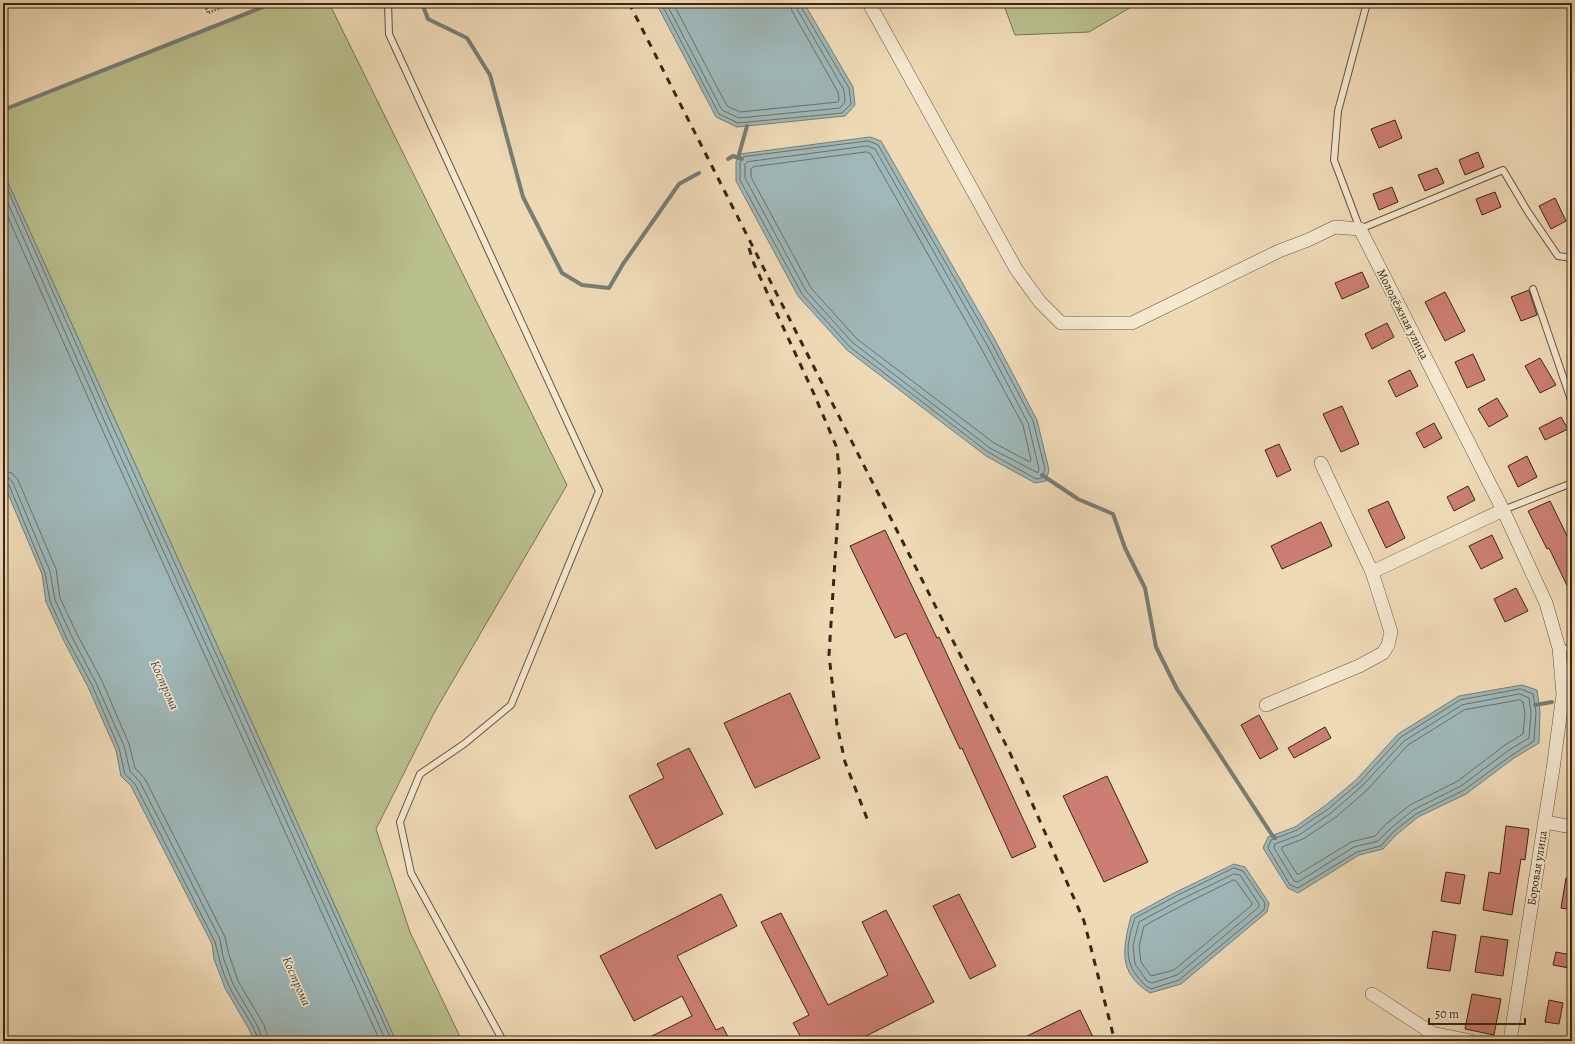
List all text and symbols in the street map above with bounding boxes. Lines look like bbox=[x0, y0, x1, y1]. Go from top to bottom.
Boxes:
street label: Молодёжная улица bbox=[1373, 266, 1433, 362]
water label: Кострома bbox=[147, 658, 183, 712]
street label: Боровая улица bbox=[1523, 829, 1551, 907]
water label: Кострома bbox=[279, 954, 315, 1008]
scale bar bbox=[1429, 1000, 1525, 1026]
text: 50 m bbox=[1435, 1006, 1459, 1022]

